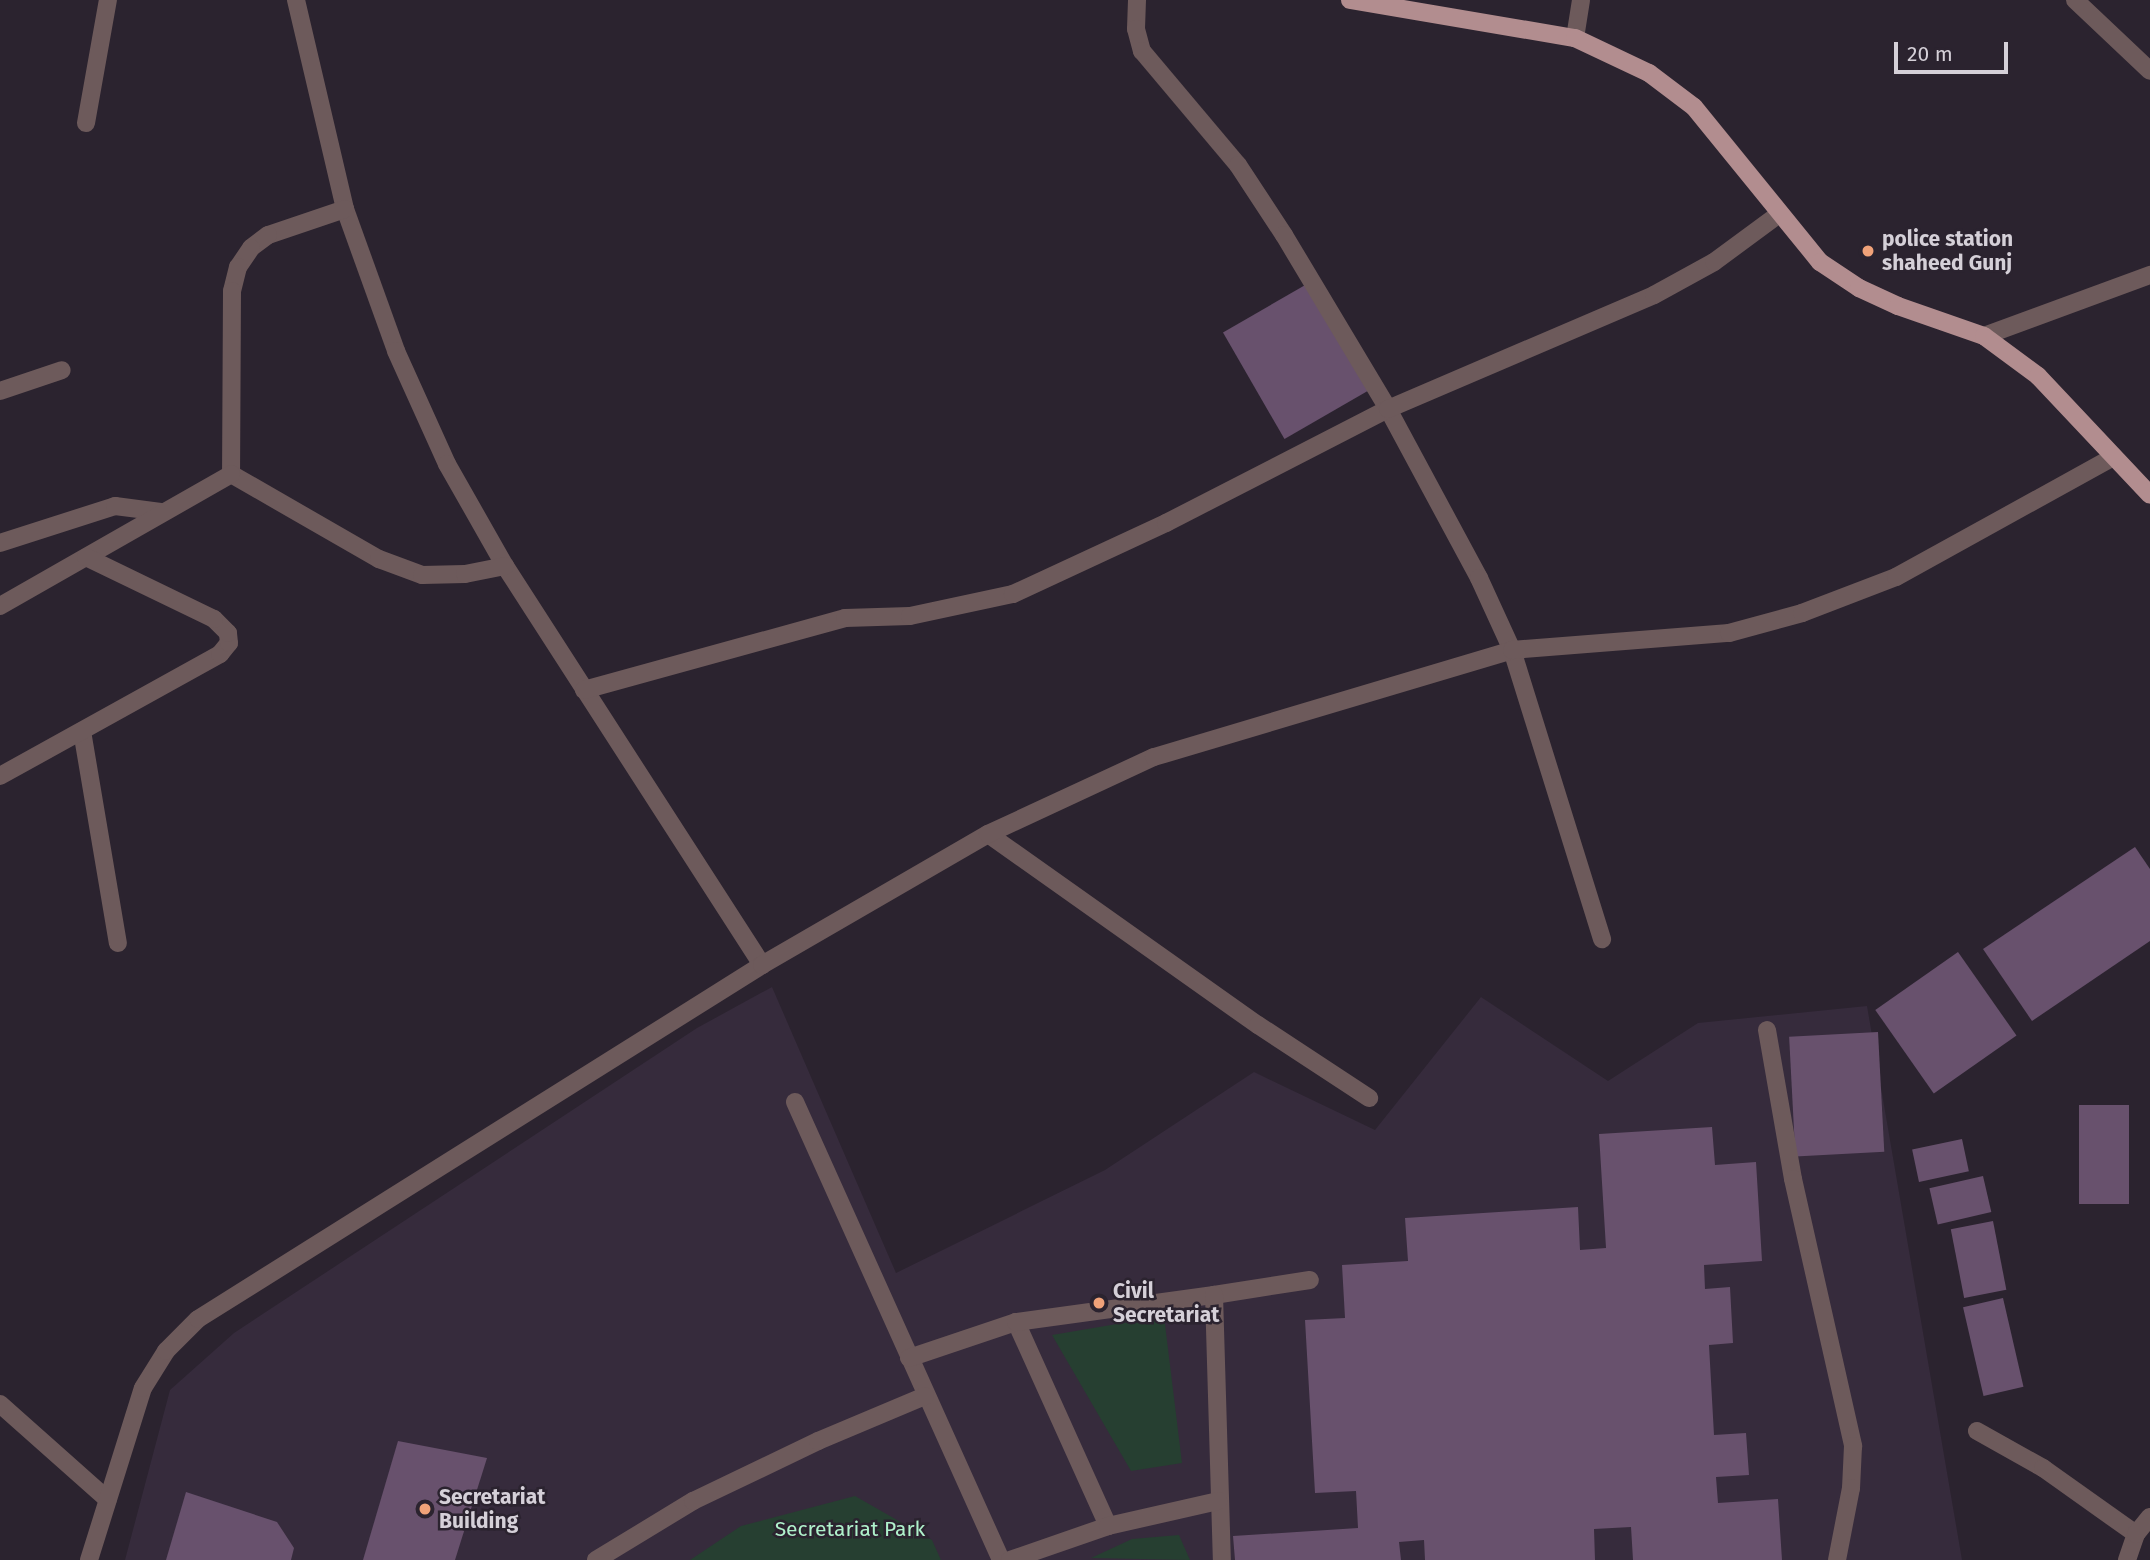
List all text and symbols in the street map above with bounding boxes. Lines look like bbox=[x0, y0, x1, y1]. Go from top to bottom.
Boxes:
scale bar bbox=[1898, 28, 2012, 72]
text: 20 m bbox=[1907, 41, 1953, 67]
place label: police station shaheed Gunj bbox=[1882, 226, 2013, 276]
marker: police station shaheed Gunj bbox=[1860, 243, 1876, 259]
place label: Civil Secretariat bbox=[1113, 1278, 1219, 1328]
marker: Civil Secretariat bbox=[1091, 1295, 1107, 1311]
place label: Secretariat Building bbox=[439, 1484, 545, 1534]
marker: Secretariat Building bbox=[417, 1501, 433, 1517]
park label: Secretariat Park bbox=[775, 1516, 925, 1542]

